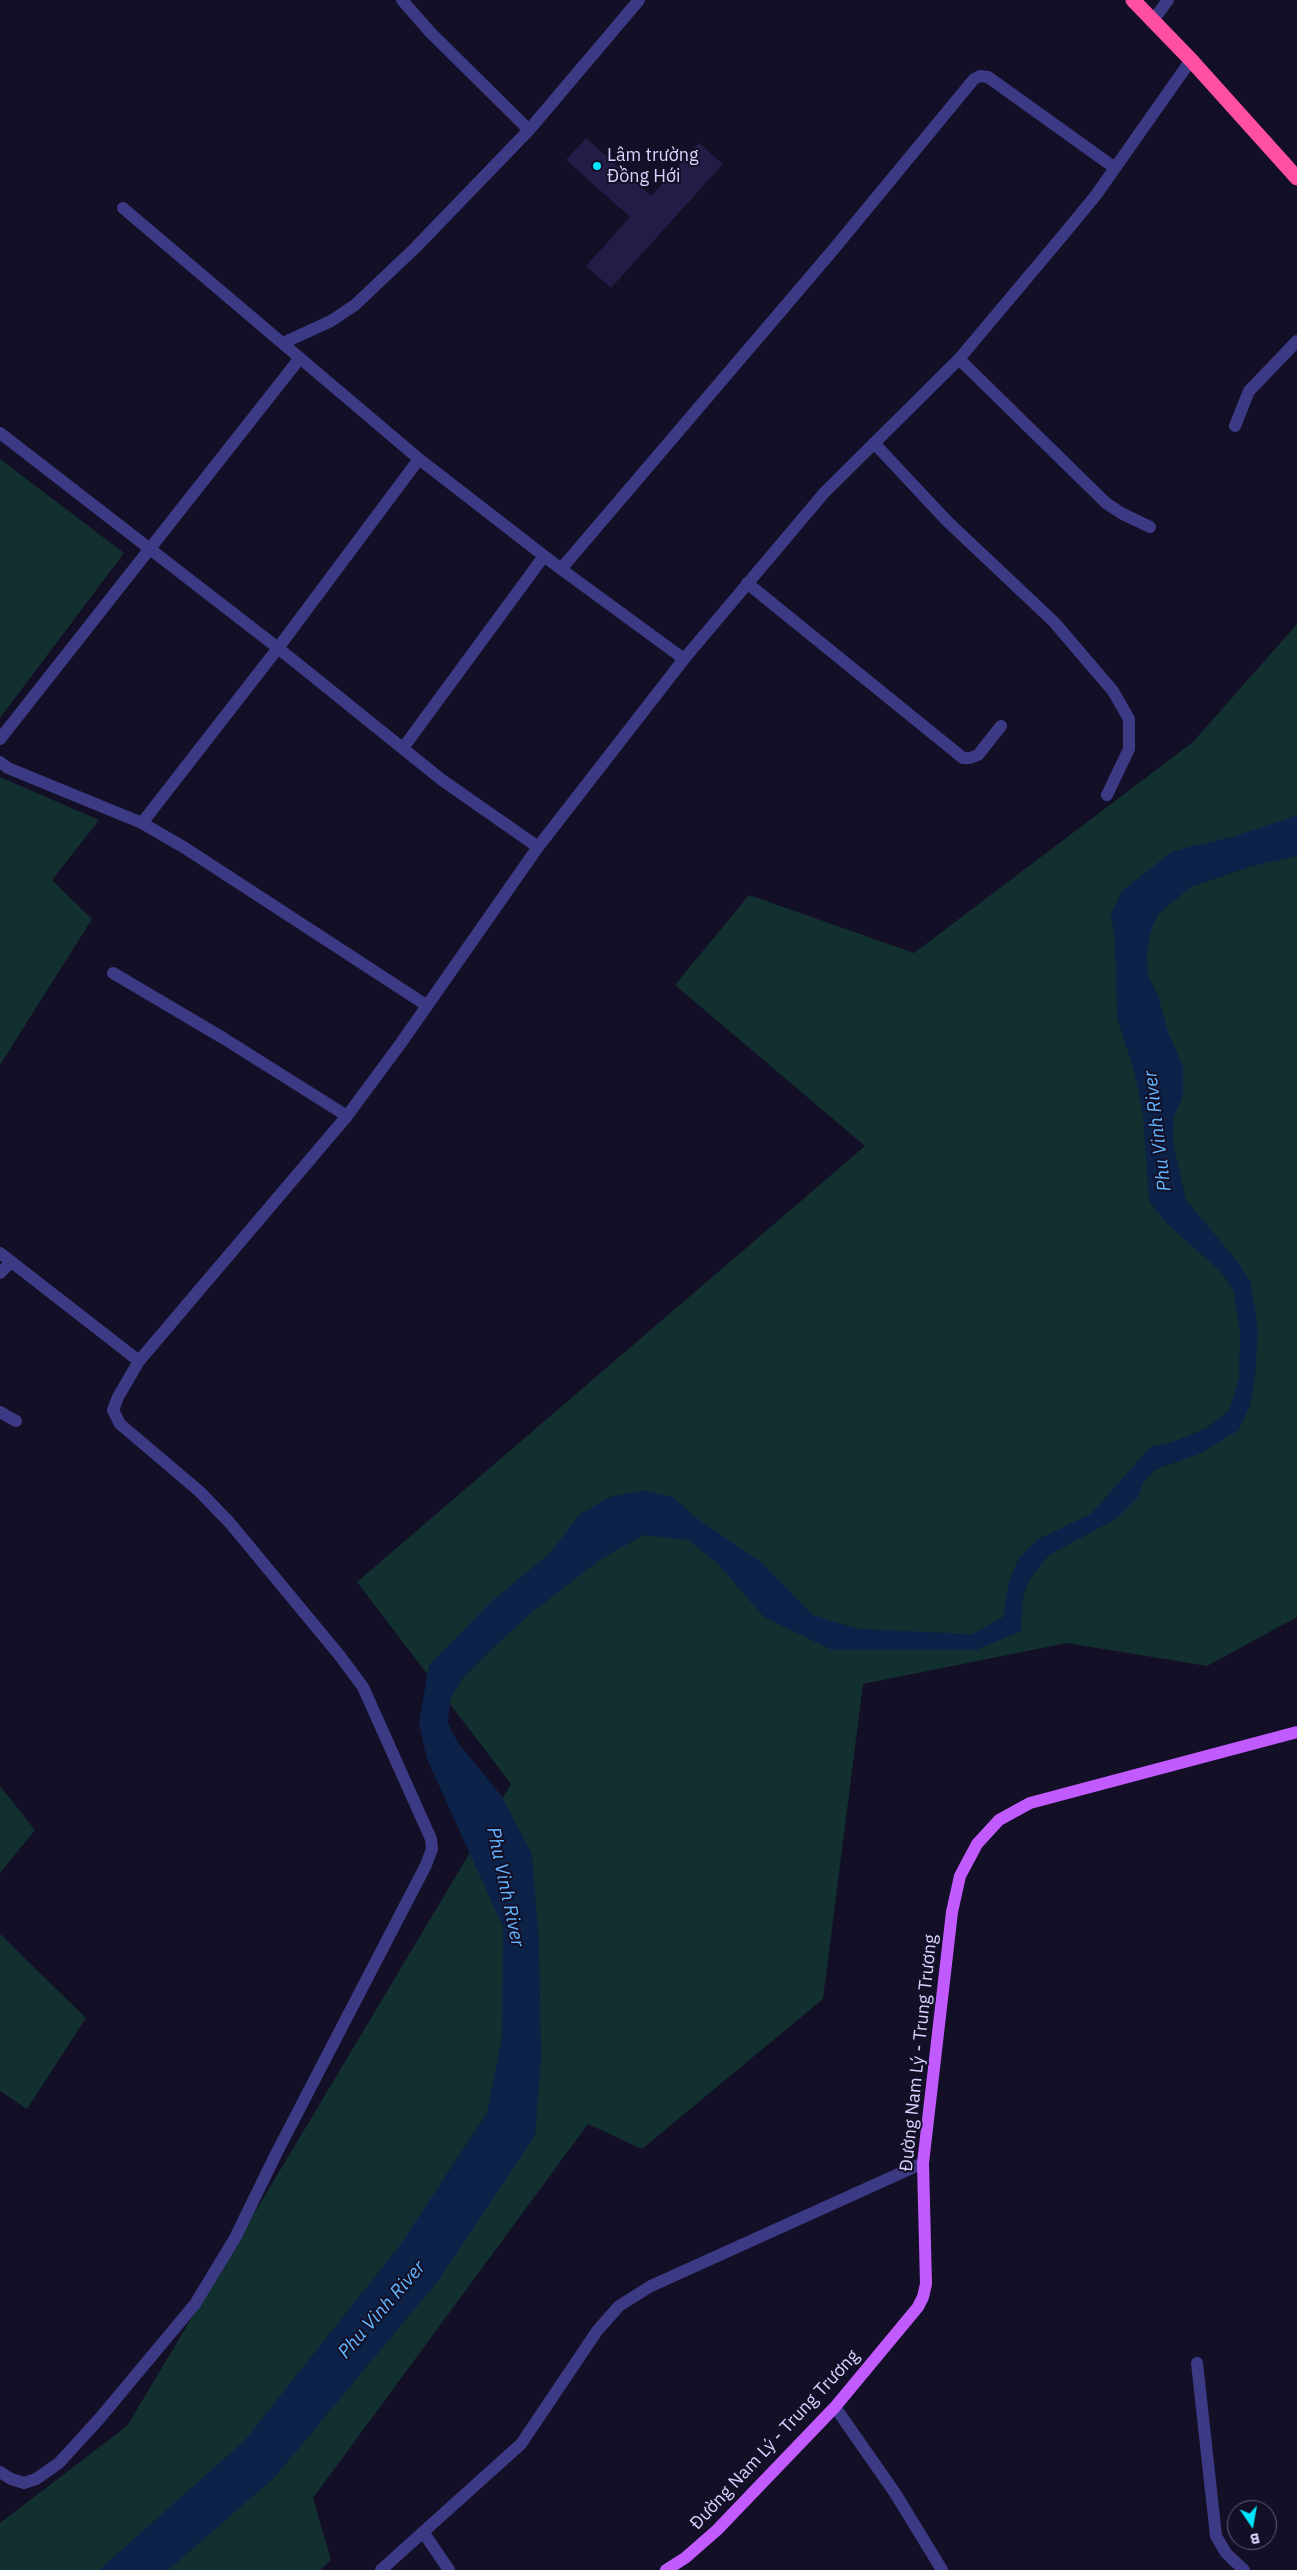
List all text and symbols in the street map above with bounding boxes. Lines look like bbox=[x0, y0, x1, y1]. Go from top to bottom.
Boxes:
place label: Lâm trường Đồng Hới bbox=[607, 145, 699, 188]
marker: Lâm trường Đồng Hới bbox=[591, 160, 603, 172]
water label: Phu Vinh River bbox=[1139, 1069, 1177, 1193]
water label: Phu Vinh River bbox=[481, 1825, 529, 1949]
street label: Đường Nam Lý - Trung Trương bbox=[896, 1933, 942, 2173]
water label: Phu Vinh River bbox=[333, 2257, 431, 2363]
street label: Đường Nam Lý - Trung Trương bbox=[686, 2346, 864, 2534]
north arrow bbox=[1227, 2500, 1277, 2550]
text: B bbox=[1248, 2529, 1261, 2548]

